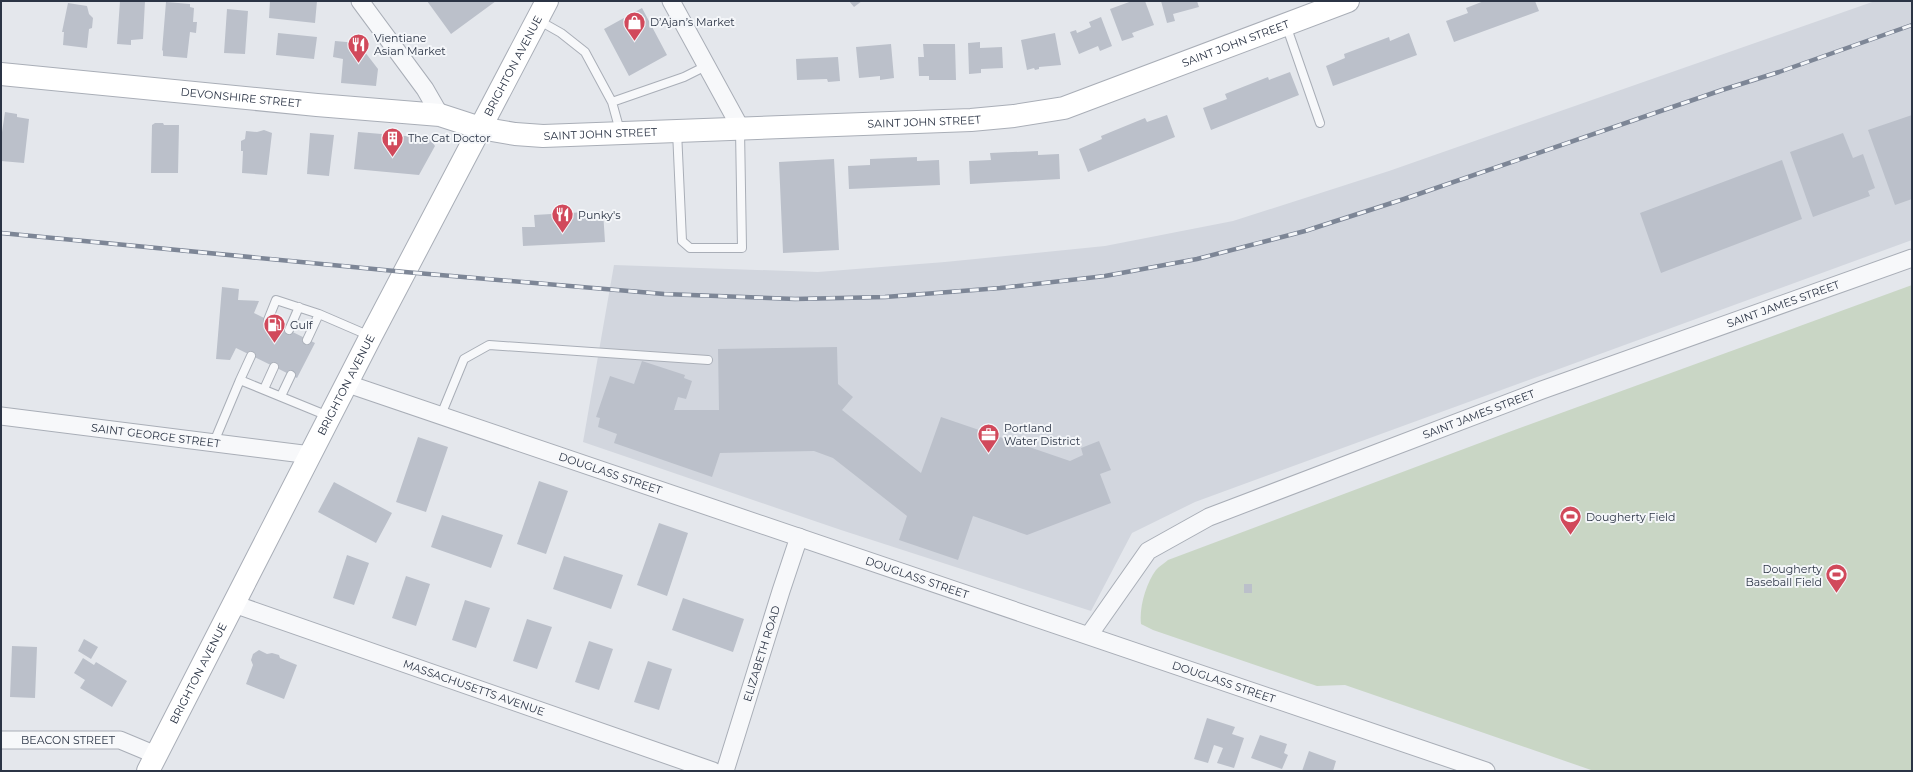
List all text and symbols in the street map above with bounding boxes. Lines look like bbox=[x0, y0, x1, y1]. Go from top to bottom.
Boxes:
shop icon: D’Ajan’s Market bbox=[622, 9, 648, 42]
street label: BRIGHTON AVENUE bbox=[481, 13, 545, 119]
place label: D’Ajan’s Market bbox=[650, 15, 735, 29]
street label: SAINT JOHN STREET bbox=[1180, 17, 1292, 70]
restaurant icon: Vientiane Asian Market bbox=[345, 31, 371, 64]
place label: Vientiane Asian Market bbox=[374, 31, 446, 58]
street label: DEVONSHIRE STREET bbox=[180, 85, 303, 110]
street label: SAINT JOHN STREET bbox=[867, 112, 982, 131]
building icon: The Cat Doctor bbox=[379, 125, 405, 158]
street label: SAINT JOHN STREET bbox=[543, 125, 658, 143]
place label: The Cat Doctor bbox=[408, 131, 491, 145]
restaurant icon: Punky's bbox=[550, 202, 576, 235]
place label: Punky's bbox=[578, 208, 621, 222]
street label: SAINT JAMES STREET bbox=[1725, 277, 1842, 331]
fuel station icon: Gulf bbox=[262, 312, 288, 345]
place label: Gulf bbox=[290, 318, 314, 332]
street label: BRIGHTON AVENUE bbox=[314, 332, 378, 438]
street label: SAINT JAMES STREET bbox=[1421, 386, 1537, 442]
street label: SAINT GEORGE STREET bbox=[90, 420, 222, 451]
office icon: Portland Water District bbox=[976, 421, 1002, 454]
place label: Portland Water District bbox=[1004, 421, 1081, 448]
street label: DOUGLASS STREET bbox=[557, 449, 664, 497]
sports icon: Dougherty Field bbox=[1558, 504, 1584, 537]
place label: Dougherty Field bbox=[1586, 510, 1675, 524]
street label: DOUGLASS STREET bbox=[863, 553, 971, 602]
place label: Dougherty Baseball Field bbox=[1746, 562, 1822, 589]
sports icon: Dougherty Baseball Field bbox=[1824, 562, 1850, 595]
street label: ELIZABETH ROAD bbox=[740, 604, 783, 703]
street label: BRIGHTON AVENUE bbox=[166, 620, 230, 726]
street label: MASSACHUSETTS AVENUE bbox=[401, 656, 547, 719]
street label: DOUGLASS STREET bbox=[1170, 658, 1278, 706]
street label: BEACON STREET bbox=[21, 733, 116, 747]

